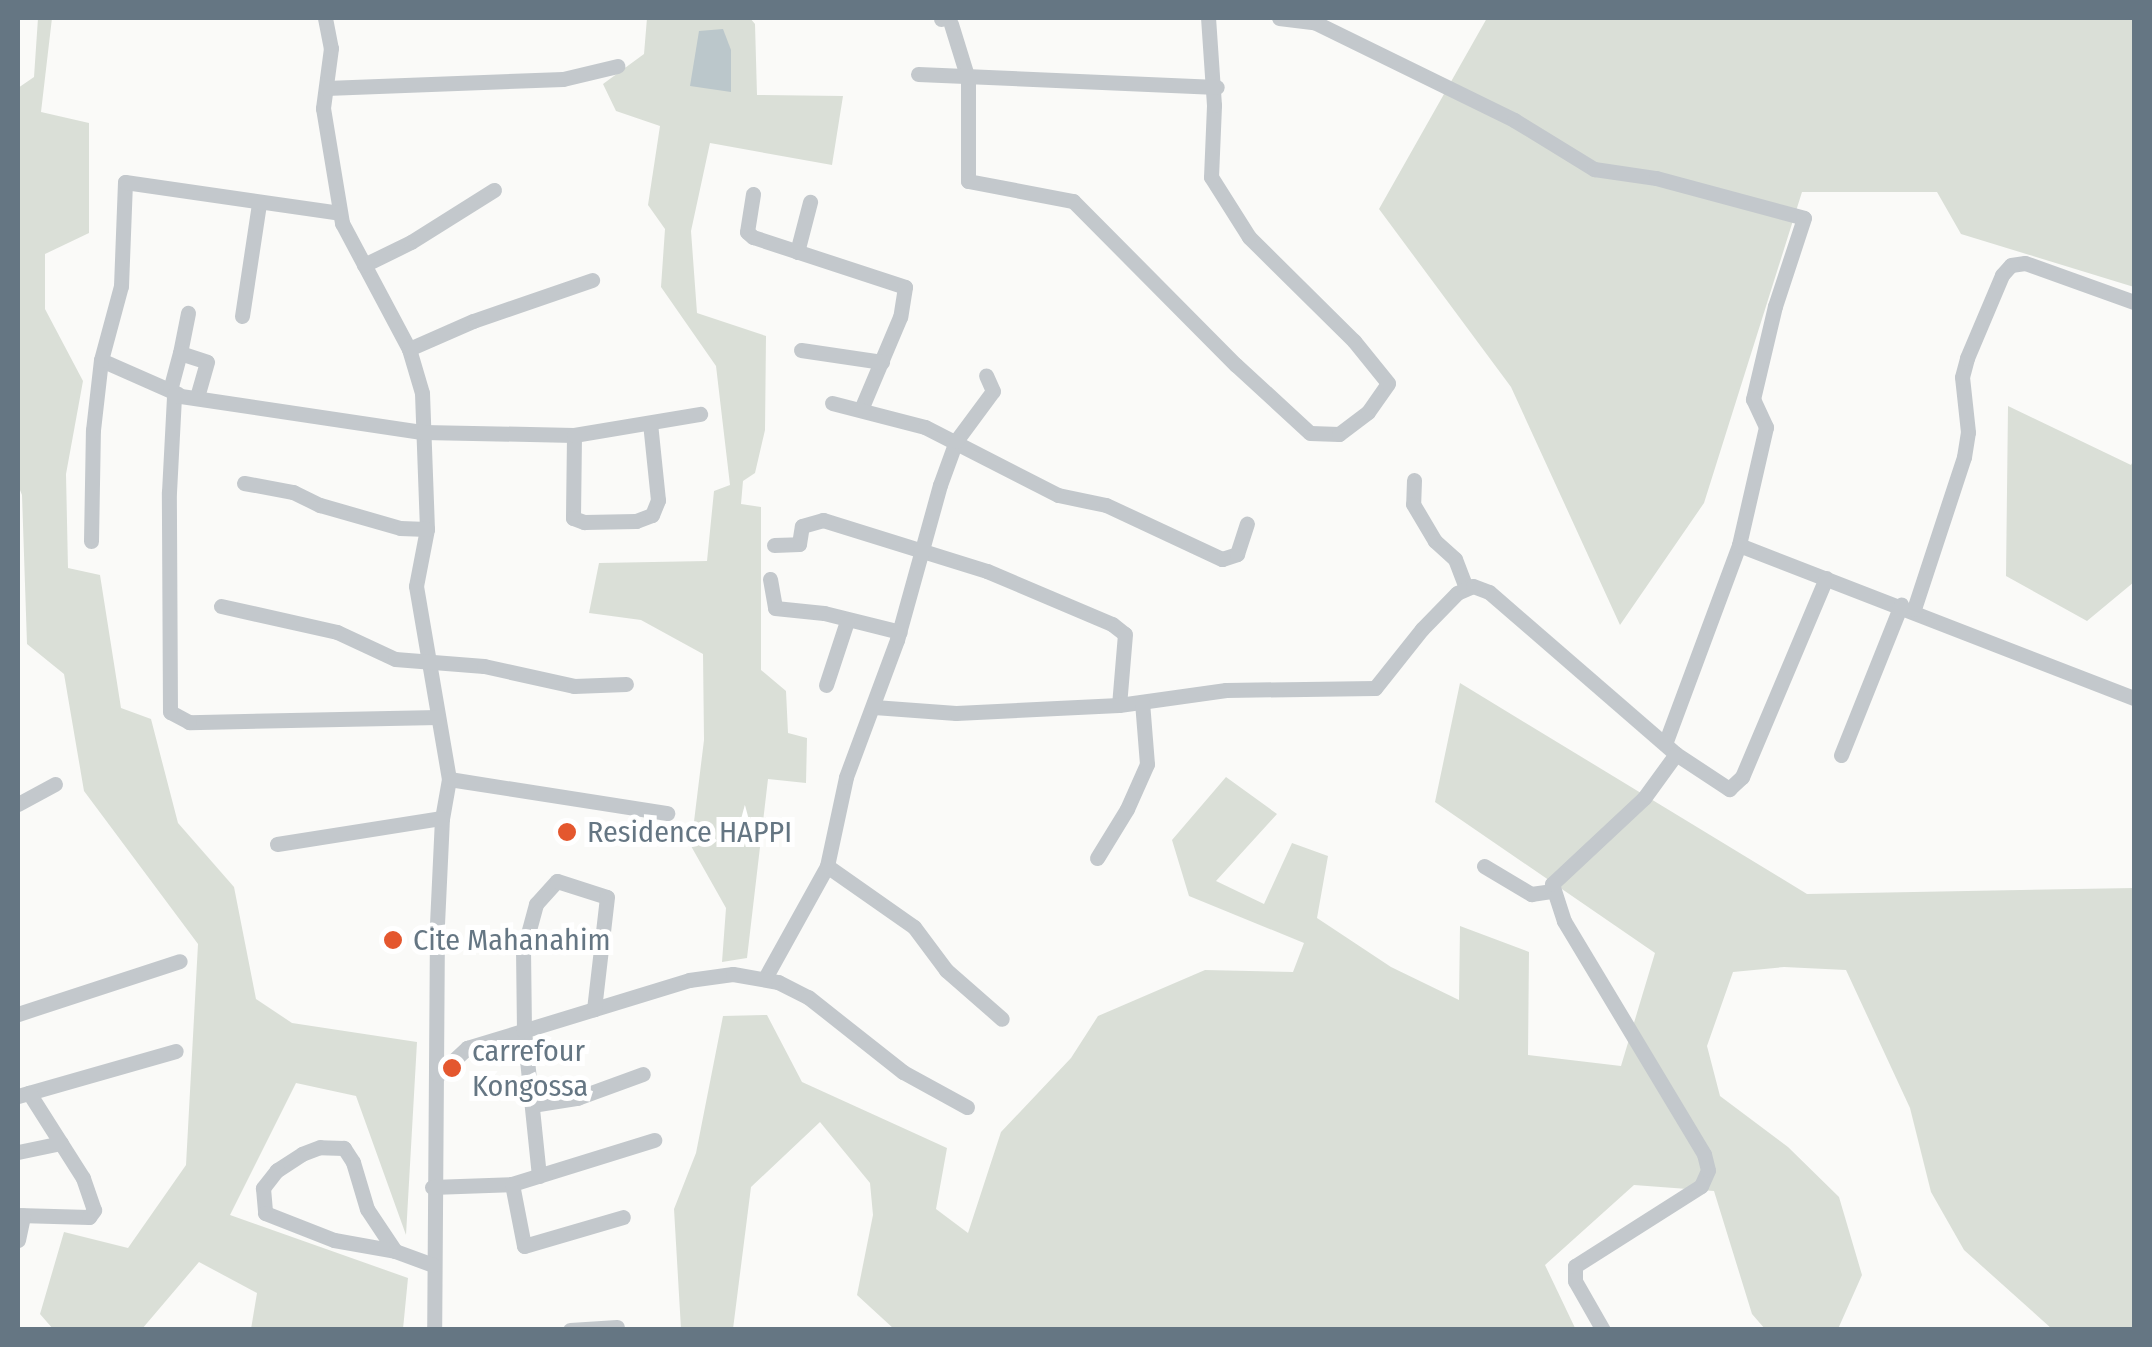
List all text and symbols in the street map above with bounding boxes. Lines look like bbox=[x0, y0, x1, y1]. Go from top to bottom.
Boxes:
place label: Residence HAPPI bbox=[587, 814, 792, 850]
marker: Residence HAPPI bbox=[556, 821, 578, 843]
place label: Cite Mahanahim bbox=[413, 922, 611, 958]
marker: Cite Mahanahim bbox=[382, 929, 404, 951]
place label: carrefour Kongossa bbox=[472, 1033, 588, 1104]
marker: carrefour Kongossa bbox=[441, 1057, 463, 1079]

